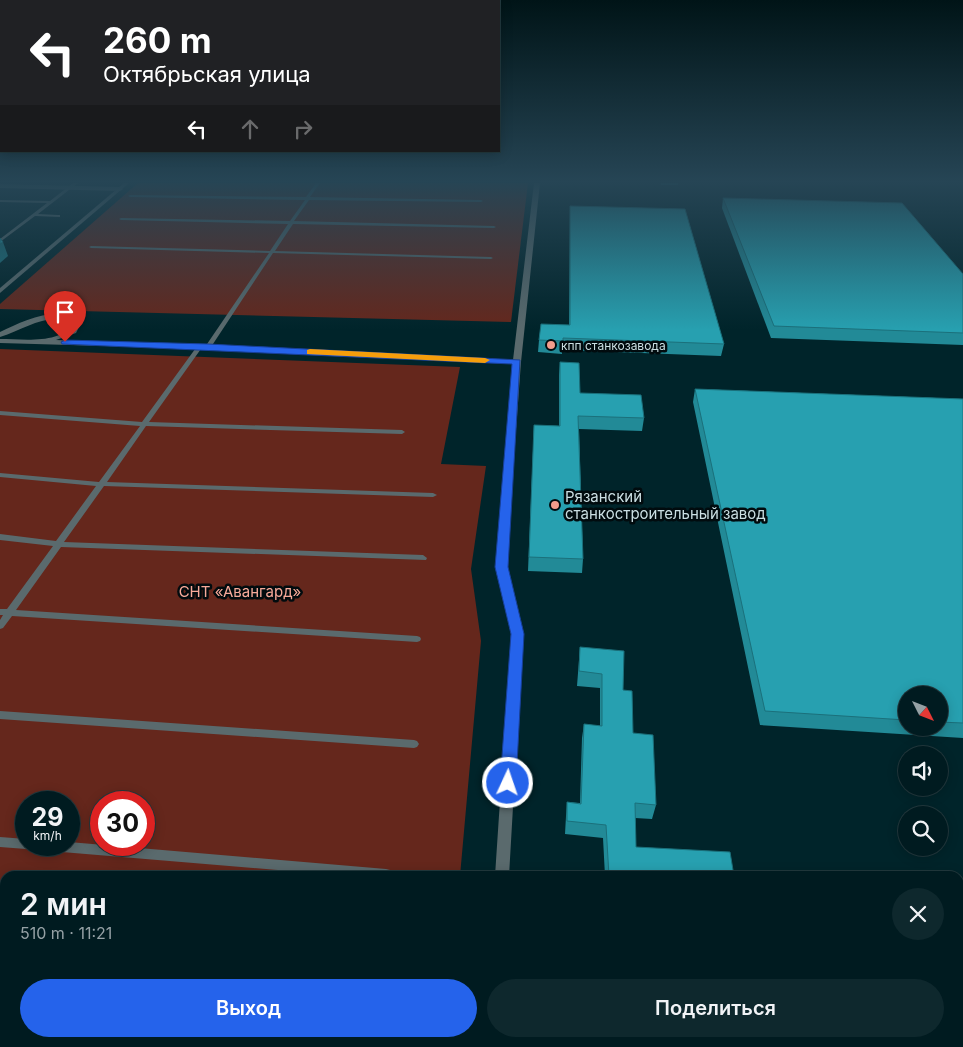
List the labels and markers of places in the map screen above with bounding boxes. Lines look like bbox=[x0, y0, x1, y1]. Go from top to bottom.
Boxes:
pin bbox=[44, 291, 86, 342]
place label: кпп станкозавода bbox=[561, 338, 666, 353]
marker: кпп станкозавода bbox=[545, 339, 557, 351]
place label: Рязанский станкостроительный завод bbox=[565, 487, 766, 523]
marker: Рязанский станкостроительный завод bbox=[549, 499, 561, 511]

